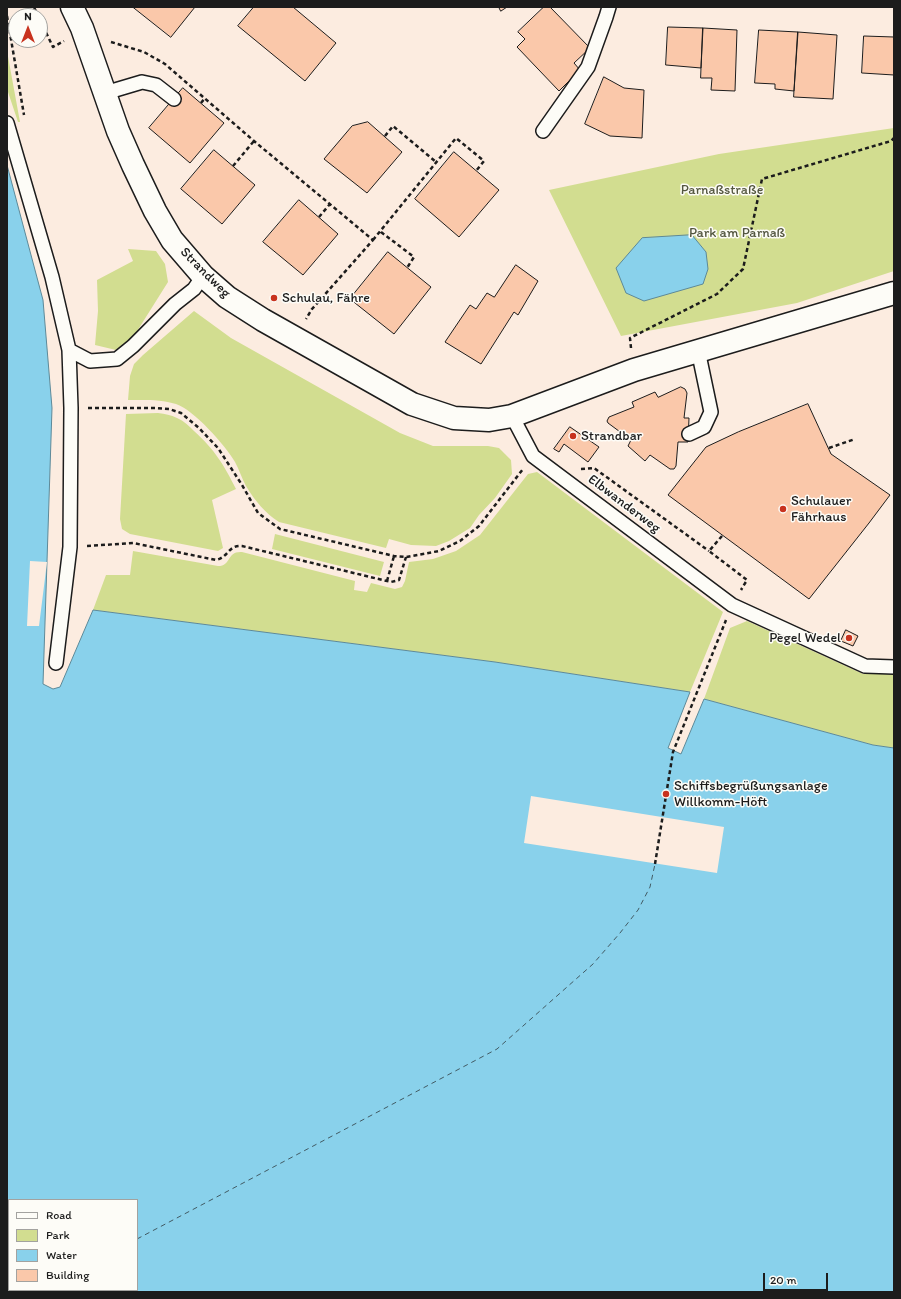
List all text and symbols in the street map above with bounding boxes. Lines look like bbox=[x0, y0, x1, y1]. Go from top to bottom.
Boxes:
north arrow bbox=[8, 8, 48, 48]
text: N bbox=[24, 10, 32, 23]
park label: Parnaßstraße bbox=[681, 182, 763, 198]
park label: Park am Parnaß bbox=[689, 225, 785, 241]
street label: Strandweg bbox=[176, 244, 234, 302]
place label: Schulau, Fähre bbox=[282, 290, 370, 306]
marker: Schulau, Fähre bbox=[269, 293, 279, 303]
place label: Strandbar bbox=[581, 428, 642, 444]
marker: Strandbar bbox=[568, 431, 578, 441]
street label: Elbwanderweg bbox=[584, 471, 664, 537]
place label: Schulauer Fährhaus bbox=[791, 493, 851, 526]
marker: Schulauer Fährhaus bbox=[778, 504, 788, 514]
place label: Pegel Wedel bbox=[769, 630, 841, 646]
marker: Pegel Wedel bbox=[844, 633, 854, 643]
place label: Schiffsbegrüßungsanlage Willkomm-Höft bbox=[674, 778, 828, 810]
marker: Schiffsbegrüßungsanlage Willkomm-Höft bbox=[661, 789, 671, 799]
legend bbox=[8, 1199, 138, 1291]
text: Road bbox=[46, 1208, 72, 1222]
text: Park bbox=[46, 1228, 70, 1242]
text: Water bbox=[46, 1248, 77, 1262]
scale bar bbox=[765, 1265, 830, 1291]
text: Building bbox=[46, 1268, 89, 1282]
text: 20 m bbox=[770, 1273, 797, 1287]

